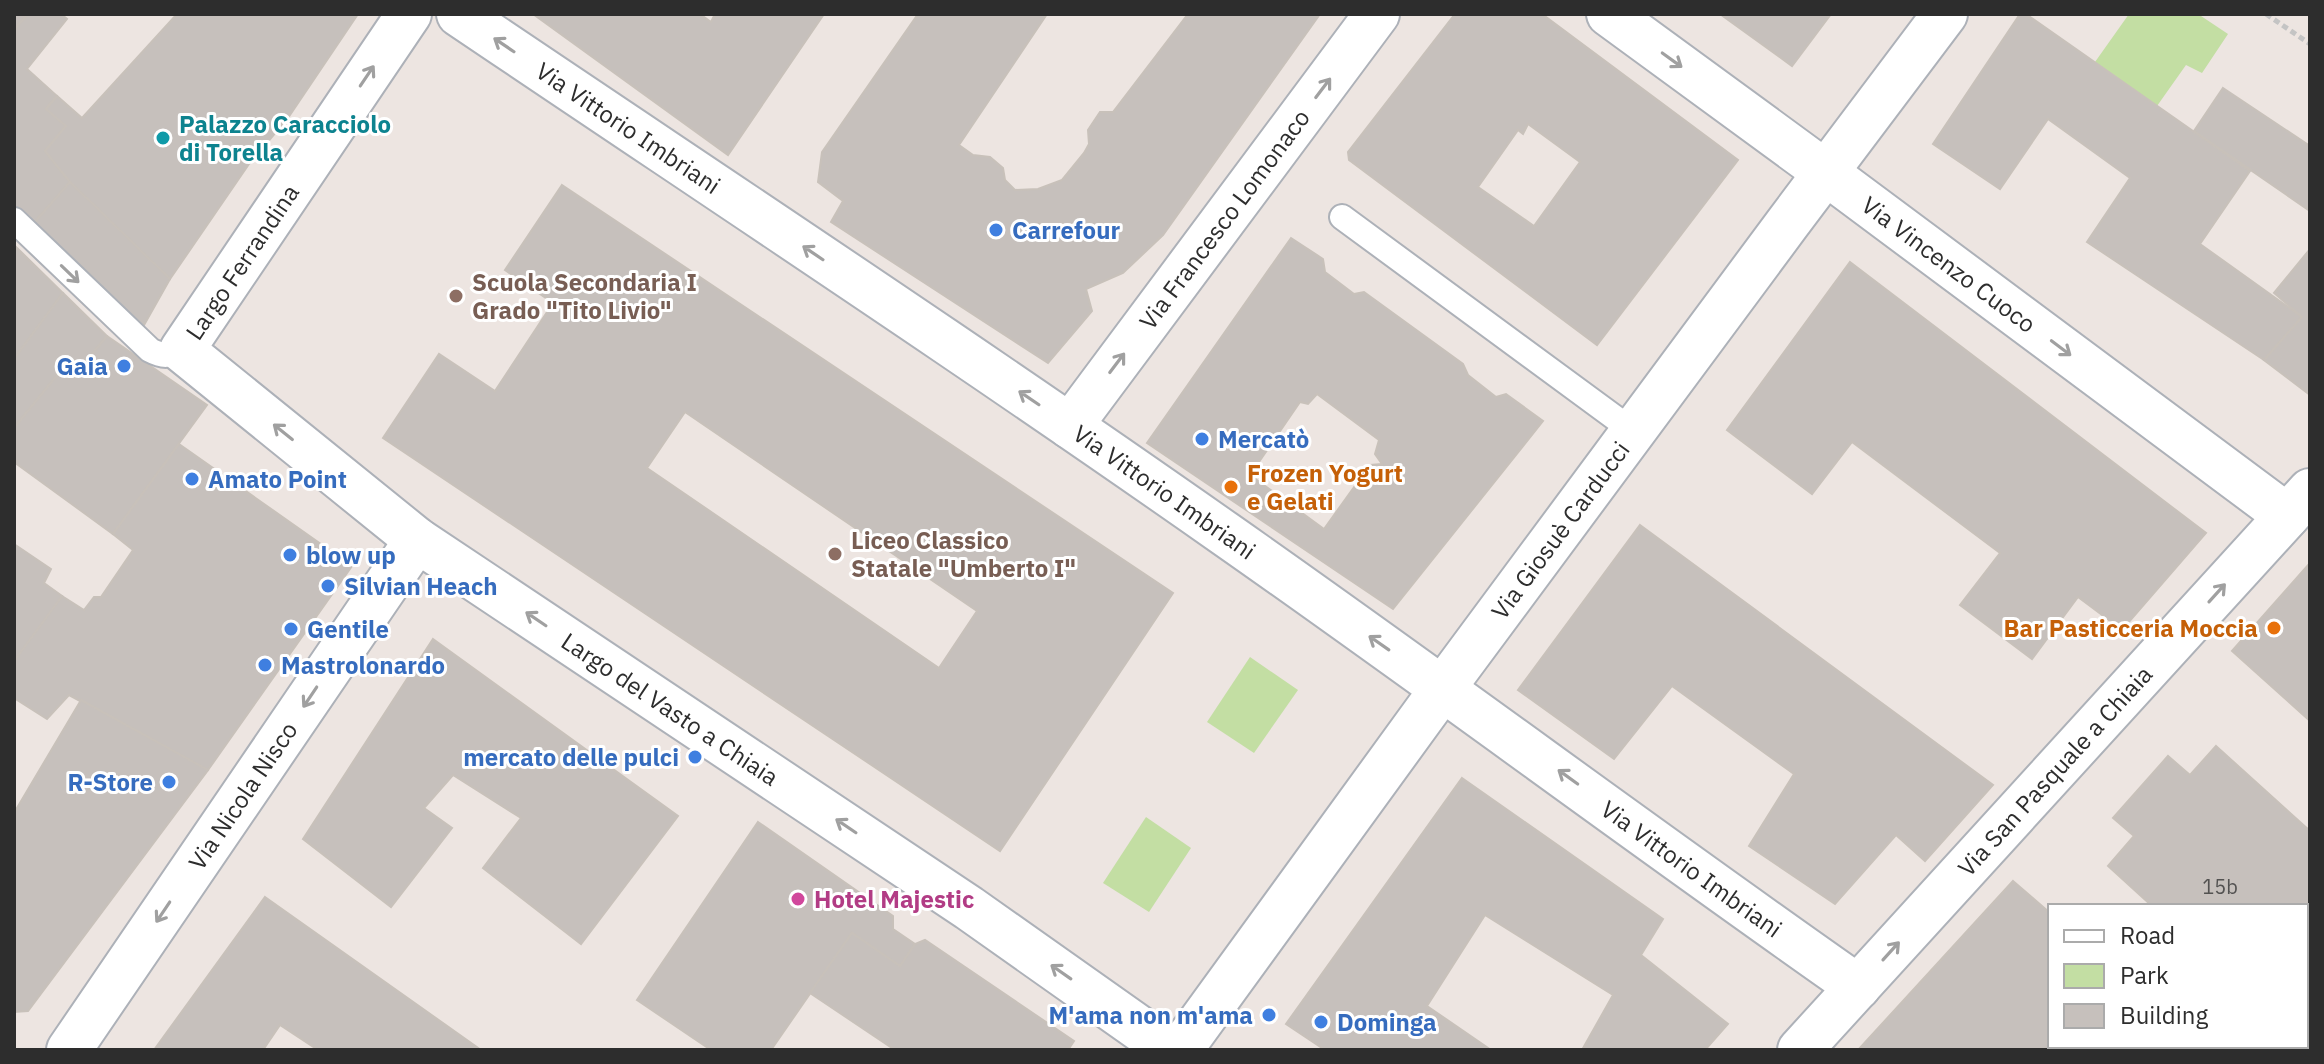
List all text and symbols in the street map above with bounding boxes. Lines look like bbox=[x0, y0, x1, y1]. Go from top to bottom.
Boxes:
one-way arrow bbox=[494, 37, 516, 53]
one-way arrow bbox=[1661, 51, 1682, 68]
street label: Via Vittorio Imbriani bbox=[530, 54, 727, 201]
one-way arrow bbox=[359, 66, 375, 88]
one-way arrow bbox=[1314, 77, 1331, 99]
street label: Via Francesco Lomonaco bbox=[1132, 103, 1317, 336]
place label: Palazzo Caracciolo di Torella bbox=[179, 108, 391, 168]
marker: Palazzo Caracciolo di Torella bbox=[154, 129, 172, 147]
street label: Largo Ferrandina bbox=[178, 178, 306, 346]
street label: Via Vincenzo Cuoco bbox=[1855, 189, 2042, 340]
place label: Carrefour bbox=[1012, 214, 1120, 246]
marker: Carrefour bbox=[987, 221, 1005, 239]
one-way arrow bbox=[802, 245, 825, 261]
one-way arrow bbox=[60, 264, 80, 283]
place label: Scuola Secondaria I Grado "Tito Livio" bbox=[472, 266, 697, 326]
marker: Scuola Secondaria I Grado "Tito Livio" bbox=[447, 287, 465, 305]
one-way arrow bbox=[2050, 340, 2071, 357]
place label: Gaia bbox=[57, 350, 108, 382]
one-way arrow bbox=[1109, 353, 1125, 375]
marker: Gaia bbox=[115, 357, 133, 375]
one-way arrow bbox=[1018, 390, 1040, 406]
street label: Via Vittorio Imbriani bbox=[1067, 417, 1262, 566]
one-way arrow bbox=[273, 423, 294, 440]
place label: Mercatò bbox=[1218, 423, 1309, 455]
marker: Mercatò bbox=[1193, 430, 1211, 448]
street label: Via Giosuè Carducci bbox=[1484, 435, 1636, 625]
place label: Frozen Yogurt e Gelati bbox=[1247, 457, 1403, 517]
place label: Amato Point bbox=[208, 463, 347, 495]
marker: Amato Point bbox=[183, 470, 201, 488]
marker: Frozen Yogurt e Gelati bbox=[1222, 478, 1240, 496]
place label: Liceo Classico Statale "Umberto I" bbox=[851, 524, 1076, 584]
place label: blow up bbox=[306, 539, 396, 571]
marker: Liceo Classico Statale "Umberto I" bbox=[826, 545, 844, 563]
marker: blow up bbox=[281, 546, 299, 564]
place label: Silvian Heach bbox=[344, 570, 498, 602]
marker: Silvian Heach bbox=[319, 577, 337, 595]
one-way arrow bbox=[2207, 584, 2225, 604]
one-way arrow bbox=[526, 611, 548, 628]
place label: Bar Pasticceria Moccia bbox=[2004, 612, 2258, 644]
place label: Gentile bbox=[307, 613, 389, 645]
marker: Bar Pasticceria Moccia bbox=[2265, 619, 2283, 637]
marker: Gentile bbox=[282, 620, 300, 638]
street label: Largo del Vasto a Chiaia bbox=[555, 625, 785, 793]
one-way arrow bbox=[1369, 635, 1391, 651]
place label: Mastrolonardo bbox=[281, 649, 445, 681]
marker: Mastrolonardo bbox=[256, 656, 274, 674]
street label: Via San Pasquale a Chiaia bbox=[1950, 658, 2159, 883]
one-way arrow bbox=[302, 686, 318, 708]
street label: Via Nicola Nisco bbox=[181, 715, 304, 876]
place label: mercato delle pulci bbox=[463, 741, 679, 773]
marker: mercato delle pulci bbox=[686, 748, 704, 766]
place label: R-Store bbox=[67, 766, 153, 798]
one-way arrow bbox=[1557, 769, 1579, 785]
marker: R-Store bbox=[160, 773, 178, 791]
street label: Via Vittorio Imbriani bbox=[1595, 793, 1788, 944]
one-way arrow bbox=[835, 818, 857, 834]
house number: 15b bbox=[2202, 873, 2238, 900]
place label: Hotel Majestic bbox=[814, 883, 974, 915]
marker: Hotel Majestic bbox=[789, 890, 807, 908]
one-way arrow bbox=[155, 900, 171, 923]
legend bbox=[2048, 904, 2308, 1048]
text: Road bbox=[2120, 919, 2175, 951]
one-way arrow bbox=[1881, 941, 1900, 961]
text: Park bbox=[2120, 959, 2169, 991]
one-way arrow bbox=[1050, 964, 1072, 980]
place label: M'ama non m'ama bbox=[1048, 999, 1253, 1031]
text: Building bbox=[2120, 999, 2208, 1031]
marker: M'ama non m'ama bbox=[1260, 1006, 1278, 1024]
place label: Dominga bbox=[1337, 1006, 1437, 1038]
marker: Dominga bbox=[1312, 1013, 1330, 1031]

